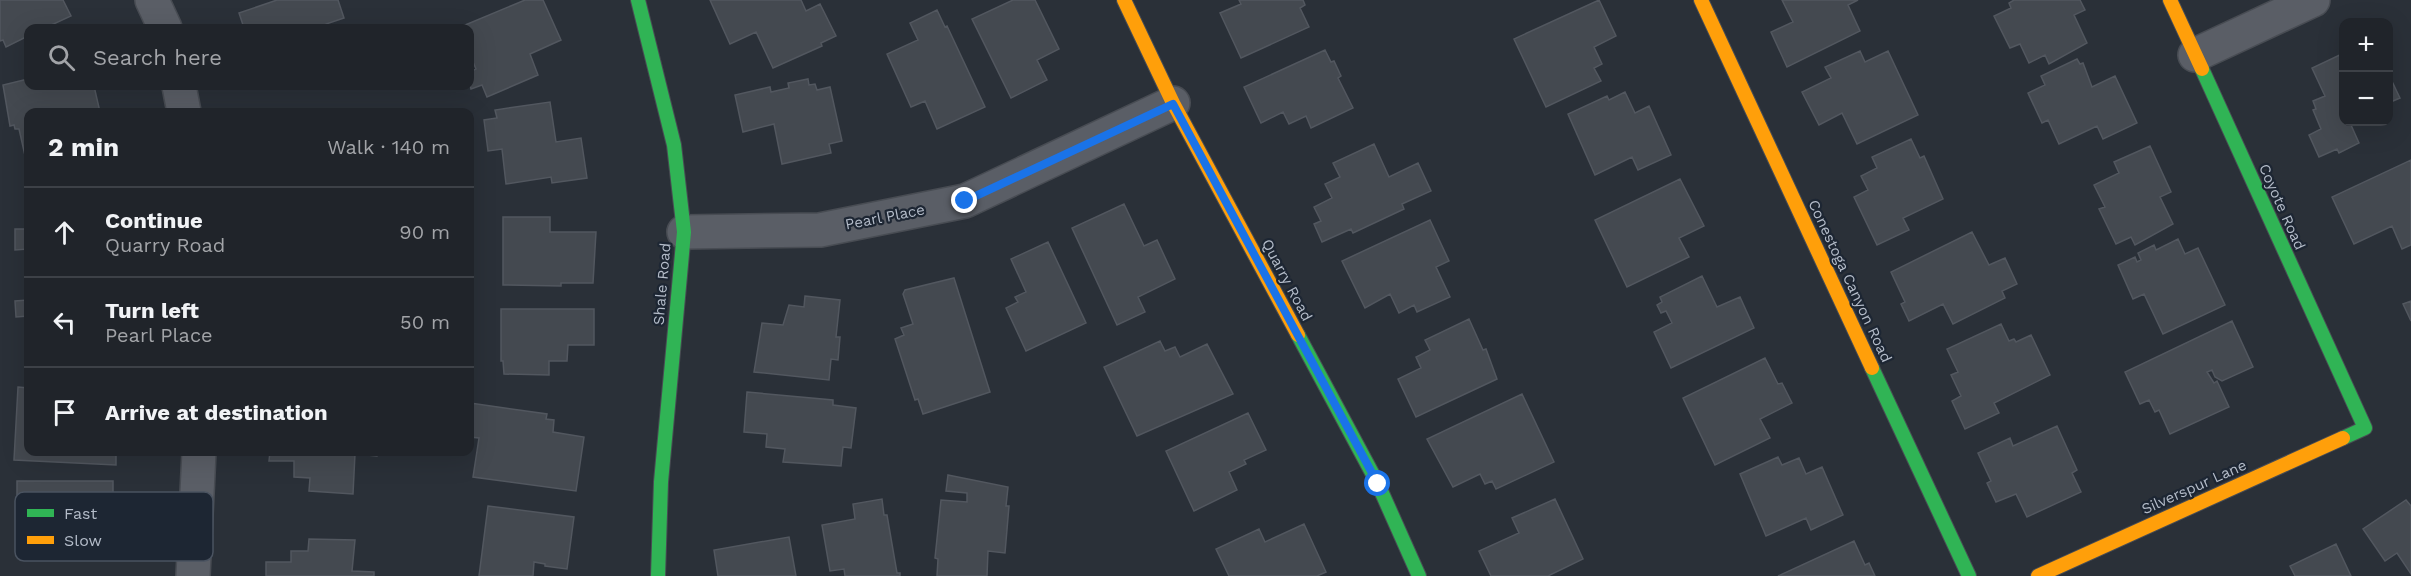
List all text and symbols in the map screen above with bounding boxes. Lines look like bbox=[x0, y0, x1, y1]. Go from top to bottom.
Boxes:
map controls bbox=[2339, 18, 2393, 126]
button: + bbox=[2339, 18, 2393, 72]
search box bbox=[24, 24, 474, 90]
icon: search bbox=[45, 41, 78, 74]
text: Search here bbox=[93, 45, 222, 70]
button: − bbox=[2339, 72, 2393, 126]
text: 2 min bbox=[48, 132, 119, 162]
text: Walk · 140 m bbox=[327, 135, 450, 159]
street label: Coyote Road bbox=[2255, 161, 2309, 253]
route end bbox=[951, 187, 977, 213]
street label: Conestoga Canyon Road bbox=[1804, 197, 1896, 365]
street label: Pearl Place bbox=[844, 200, 926, 234]
text: Continue bbox=[105, 208, 203, 233]
icon: ahead bbox=[48, 216, 81, 249]
text: 90 m bbox=[399, 220, 450, 244]
text: Quarry Road bbox=[105, 233, 225, 257]
street label: Quarry Road bbox=[1258, 236, 1316, 324]
street label: Shale Road bbox=[649, 242, 675, 326]
text: Turn left bbox=[105, 298, 199, 323]
icon: left bbox=[48, 306, 81, 339]
text: 50 m bbox=[400, 310, 450, 334]
text: Pearl Place bbox=[105, 323, 213, 347]
icon: arrive bbox=[48, 396, 81, 429]
text: Arrive at destination bbox=[105, 400, 328, 425]
street label: Silverspur Lane bbox=[2139, 456, 2249, 518]
route start bbox=[1364, 470, 1390, 496]
legend bbox=[15, 492, 213, 561]
text: Fast bbox=[64, 504, 97, 523]
text: Slow bbox=[64, 531, 102, 550]

